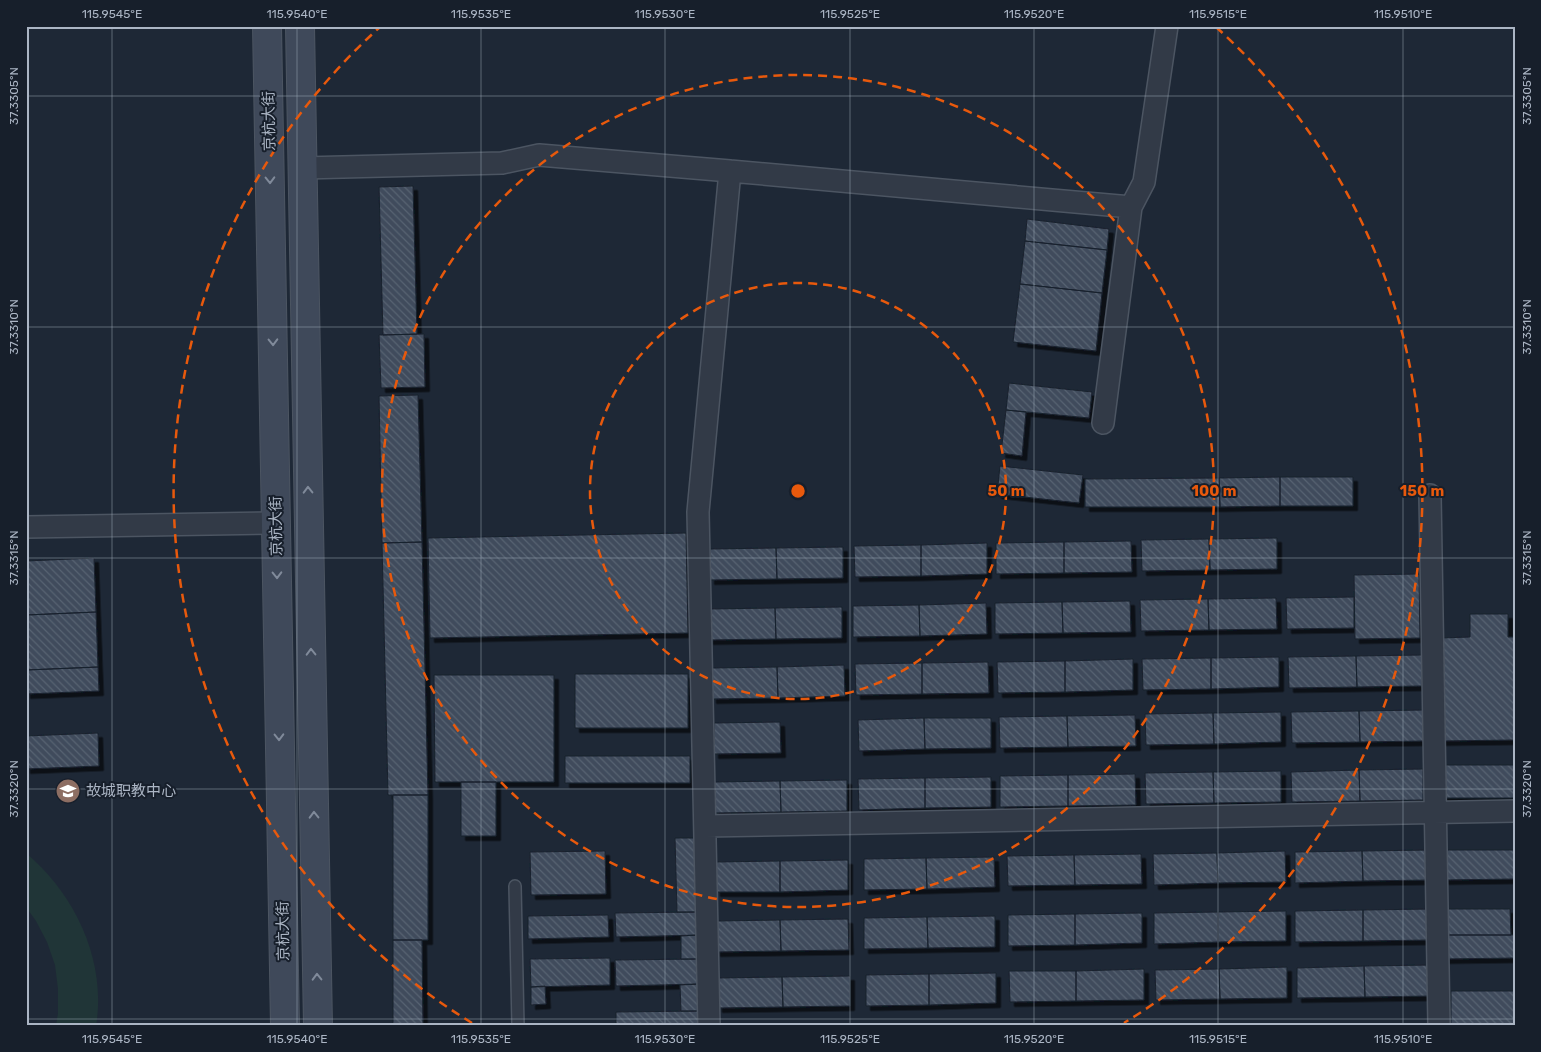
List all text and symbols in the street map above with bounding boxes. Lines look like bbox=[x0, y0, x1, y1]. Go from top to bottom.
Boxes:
text: 115.9545°E bbox=[82, 7, 142, 21]
text: 115.9540°E bbox=[266, 7, 328, 21]
text: 115.9535°E bbox=[451, 7, 511, 21]
text: 115.9530°E bbox=[635, 7, 695, 21]
text: 115.9525°E bbox=[820, 7, 880, 21]
text: 115.9520°E bbox=[1004, 7, 1064, 21]
text: 115.9515°E bbox=[1189, 7, 1247, 21]
text: 115.9510°E bbox=[1374, 7, 1432, 21]
text: 37.3305°N bbox=[7, 67, 21, 125]
text: 37.3305°N bbox=[1520, 67, 1534, 125]
street label: 京杭大街 bbox=[259, 91, 279, 151]
one-way arrow bbox=[264, 176, 275, 184]
text: 37.3310°N bbox=[7, 299, 21, 355]
text: 37.3310°N bbox=[1520, 299, 1534, 355]
one-way arrow bbox=[267, 339, 278, 347]
centre of rings bbox=[789, 482, 807, 500]
text: 50 m bbox=[988, 482, 1024, 500]
text: 100 m bbox=[1192, 482, 1236, 500]
text: 150 m bbox=[1400, 482, 1444, 500]
one-way arrow bbox=[303, 485, 313, 493]
street label: 京杭大街 bbox=[266, 496, 286, 556]
text: 37.3315°N bbox=[7, 530, 21, 586]
text: 37.3315°N bbox=[1520, 530, 1534, 586]
one-way arrow bbox=[271, 571, 282, 579]
one-way arrow bbox=[306, 648, 316, 656]
one-way arrow bbox=[274, 734, 285, 742]
text: 37.3320°N bbox=[7, 760, 21, 818]
text: 37.3320°N bbox=[1520, 760, 1534, 818]
school or university icon: 故城职教中心 bbox=[55, 778, 81, 804]
place label: 故城职教中心 bbox=[86, 782, 176, 800]
one-way arrow bbox=[309, 810, 319, 818]
street label: 京杭大街 bbox=[273, 901, 293, 961]
one-way arrow bbox=[312, 973, 322, 980]
text: 115.9545°E bbox=[82, 1032, 142, 1046]
text: 115.9540°E bbox=[266, 1032, 328, 1046]
text: 115.9535°E bbox=[451, 1032, 511, 1046]
text: 115.9530°E bbox=[635, 1032, 695, 1046]
text: 115.9525°E bbox=[820, 1032, 880, 1046]
text: 115.9520°E bbox=[1004, 1032, 1064, 1046]
text: 115.9515°E bbox=[1189, 1032, 1247, 1046]
text: 115.9510°E bbox=[1374, 1032, 1432, 1046]

